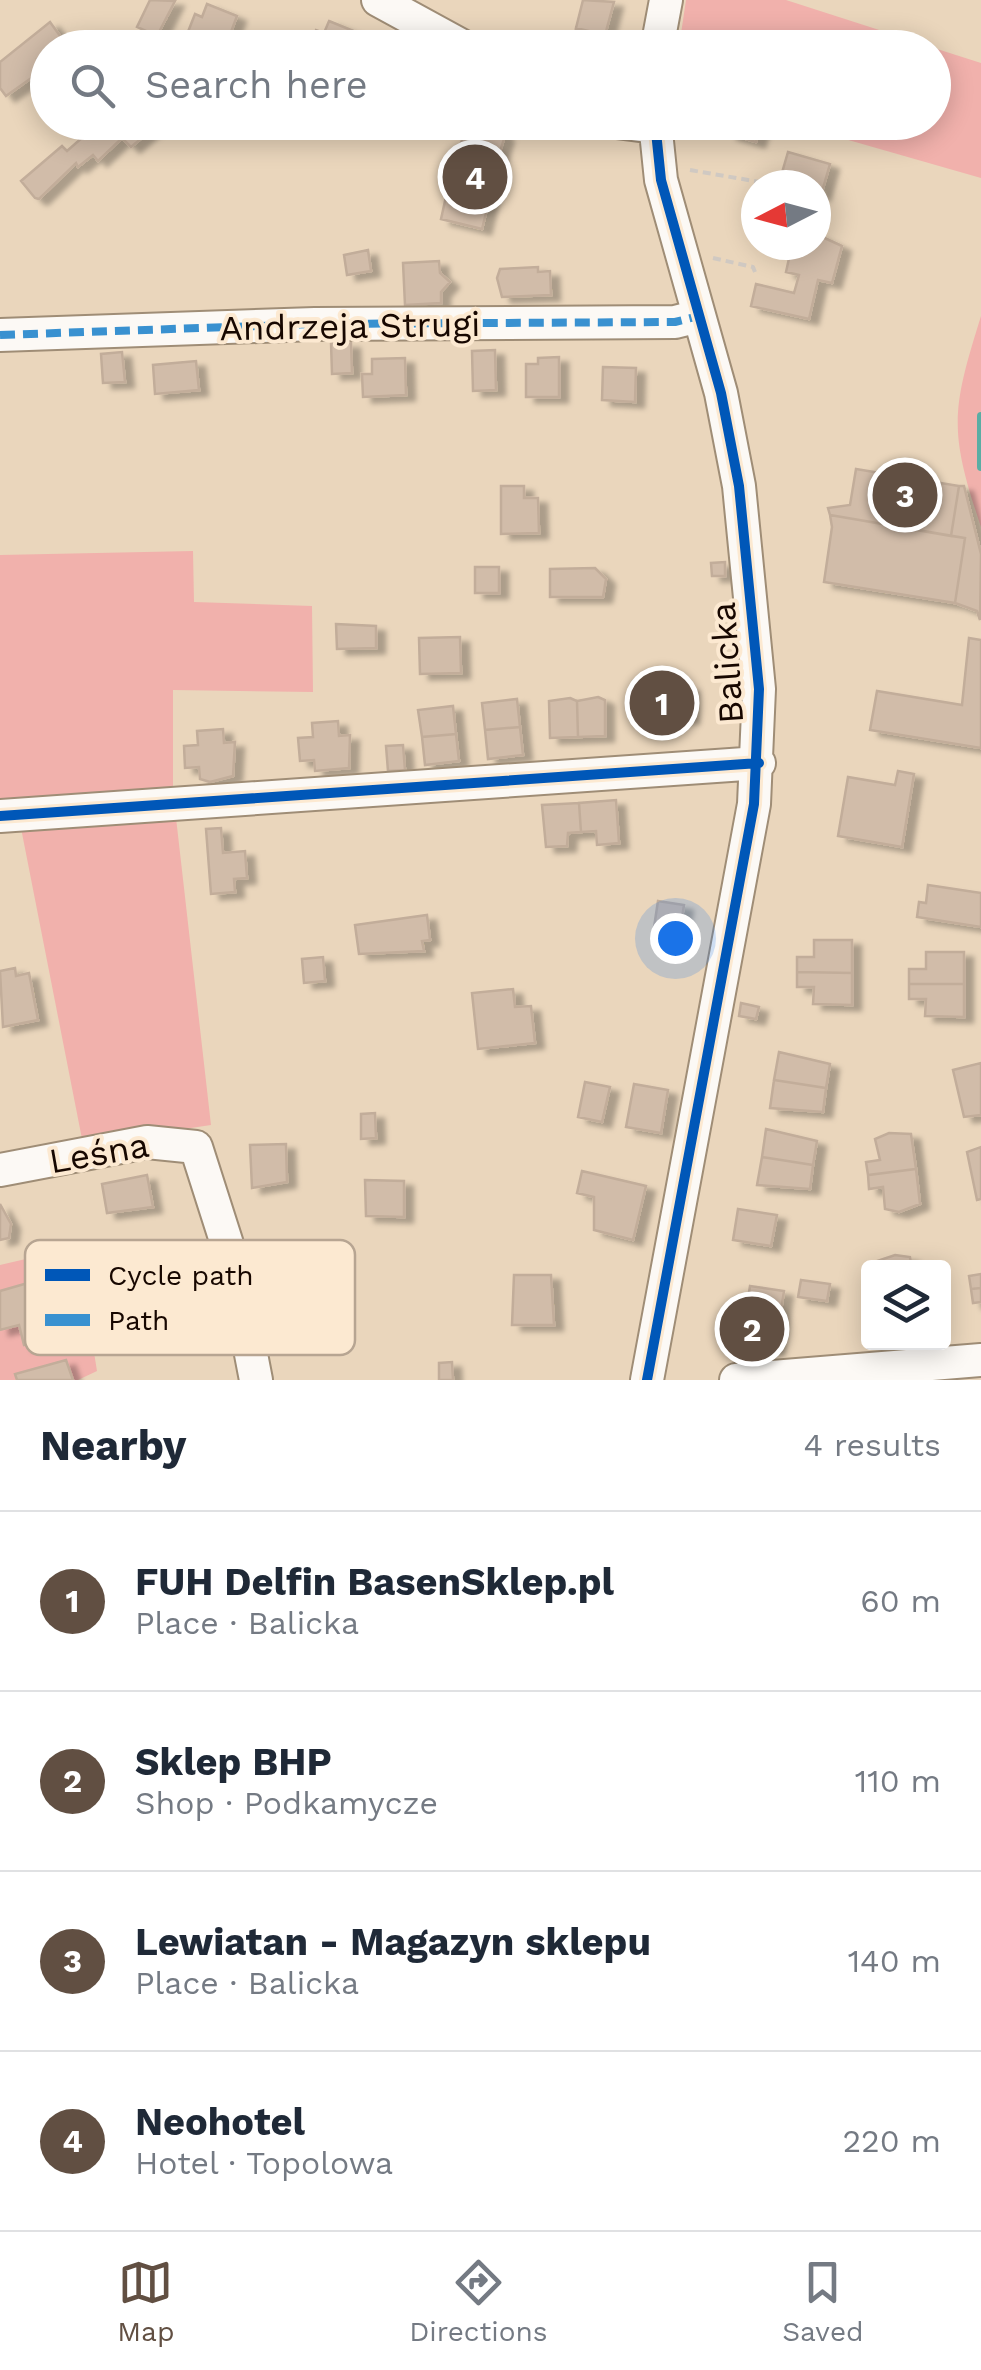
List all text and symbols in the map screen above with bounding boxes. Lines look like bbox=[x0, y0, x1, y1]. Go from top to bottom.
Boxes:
search box bbox=[30, 30, 951, 140]
icon: search bbox=[65, 58, 120, 113]
text: Search here bbox=[145, 63, 368, 107]
pin: 4 bbox=[442, 140, 508, 214]
north arrow bbox=[741, 170, 831, 260]
street label: Andrzeja Strugi bbox=[219, 303, 481, 349]
pin: 3 bbox=[872, 458, 938, 532]
street label: Balicka bbox=[702, 601, 752, 725]
pin: 1 bbox=[630, 666, 694, 740]
your location bbox=[650, 913, 701, 964]
street label: Leśna bbox=[46, 1124, 152, 1182]
legend bbox=[25, 1240, 355, 1355]
text: Cycle path bbox=[108, 1259, 254, 1292]
map controls bbox=[861, 1260, 951, 1350]
button: layers bbox=[861, 1260, 951, 1350]
pin: 2 bbox=[720, 1292, 784, 1366]
text: Path bbox=[108, 1304, 169, 1337]
text: Nearby bbox=[40, 1421, 187, 1470]
text: 4 results bbox=[803, 1426, 941, 1464]
text: FUH Delfin BasenSklep.pl bbox=[135, 1560, 614, 1604]
text: 1 bbox=[66, 1582, 79, 1620]
text: 60 m bbox=[860, 1582, 941, 1620]
text: Place · Balicka bbox=[135, 1604, 359, 1642]
text: Sklep BHP bbox=[135, 1740, 332, 1784]
text: 2 bbox=[63, 1762, 82, 1800]
text: 110 m bbox=[855, 1762, 941, 1800]
text: Shop · Podkamycze bbox=[135, 1784, 438, 1822]
text: Lewiatan - Magazyn sklepu bbox=[135, 1920, 651, 1964]
text: 3 bbox=[63, 1942, 82, 1980]
text: 140 m bbox=[848, 1942, 941, 1980]
text: Place · Balicka bbox=[135, 1964, 359, 2002]
text: Neohotel bbox=[135, 2100, 305, 2144]
text: 4 bbox=[62, 2122, 83, 2160]
text: 220 m bbox=[842, 2122, 941, 2160]
text: Hotel · Topolowa bbox=[135, 2144, 393, 2182]
tab: Map bbox=[117, 2255, 175, 2348]
tab: Directions bbox=[409, 2255, 548, 2348]
tab: Saved bbox=[782, 2255, 864, 2348]

